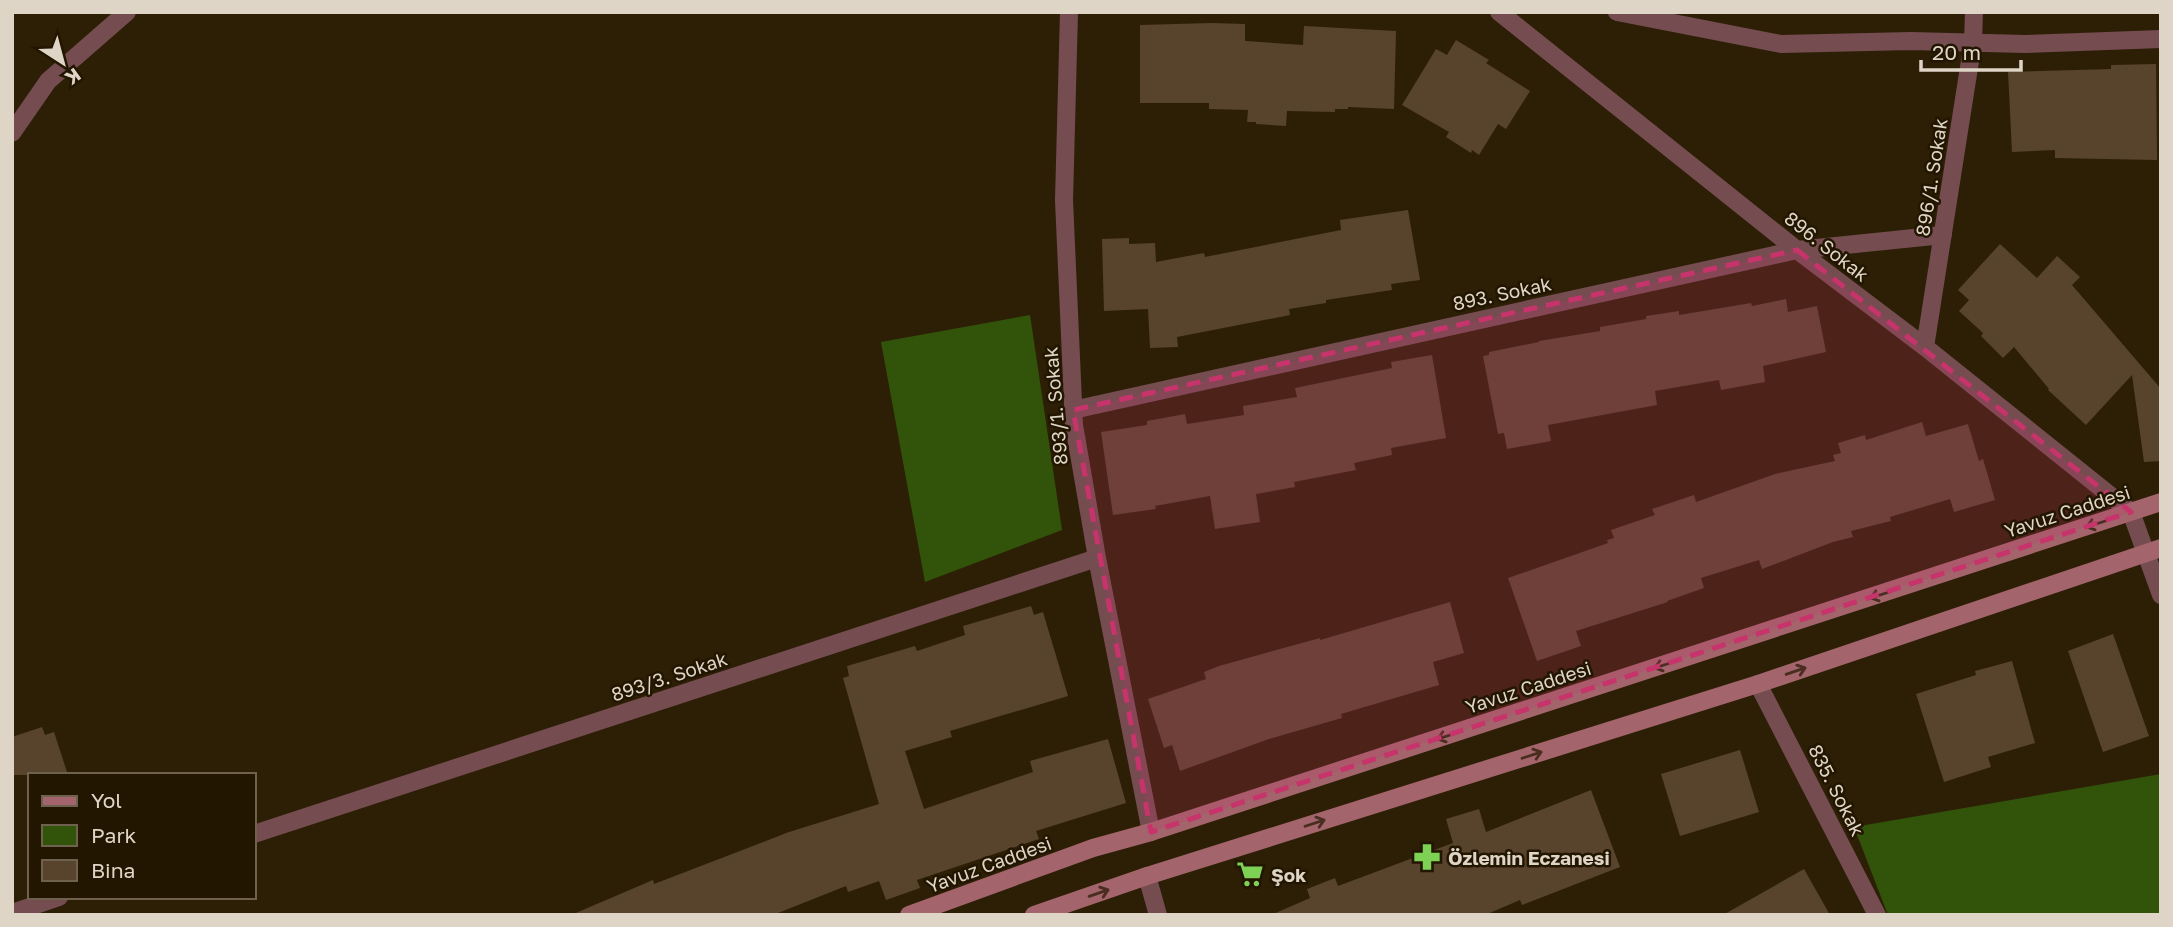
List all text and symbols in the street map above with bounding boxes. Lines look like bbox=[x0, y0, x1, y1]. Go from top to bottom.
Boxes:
north arrow bbox=[28, 28, 98, 98]
scale bar bbox=[1921, 28, 2021, 72]
text: 20 m bbox=[1932, 39, 1981, 65]
text: K bbox=[61, 64, 86, 91]
street label: 896/1. Sokak bbox=[1910, 116, 1952, 238]
street label: 896. Sokak bbox=[1780, 206, 1874, 286]
street label: 893. Sokak bbox=[1451, 271, 1554, 315]
street label: 893/1. Sokak bbox=[1038, 346, 1072, 466]
street label: Yavuz Caddesi bbox=[2001, 480, 2133, 542]
one-way arrow bbox=[2086, 519, 2108, 531]
one-way arrow bbox=[1869, 589, 1891, 602]
street label: 893/3. Sokak bbox=[608, 646, 730, 706]
street label: Yavuz Caddesi bbox=[1462, 656, 1594, 718]
one-way arrow bbox=[1653, 660, 1675, 672]
one-way arrow bbox=[1784, 664, 1806, 676]
one-way arrow bbox=[1437, 730, 1459, 743]
street label: 835. Sokak bbox=[1804, 740, 1870, 840]
one-way arrow bbox=[1521, 748, 1543, 760]
legend bbox=[28, 773, 256, 899]
text: Yol bbox=[91, 787, 122, 813]
one-way arrow bbox=[1304, 816, 1326, 829]
text: Park bbox=[91, 822, 137, 848]
street label: Yavuz Caddesi bbox=[924, 831, 1054, 897]
pharmacy icon: Özlemin Eczanesi bbox=[1412, 842, 1442, 872]
place label: Özlemin Eczanesi bbox=[1448, 846, 1610, 869]
text: Bina bbox=[91, 857, 135, 883]
supermarket icon: Şok bbox=[1235, 859, 1265, 889]
place label: Şok bbox=[1271, 863, 1306, 886]
one-way arrow bbox=[1087, 886, 1109, 898]

